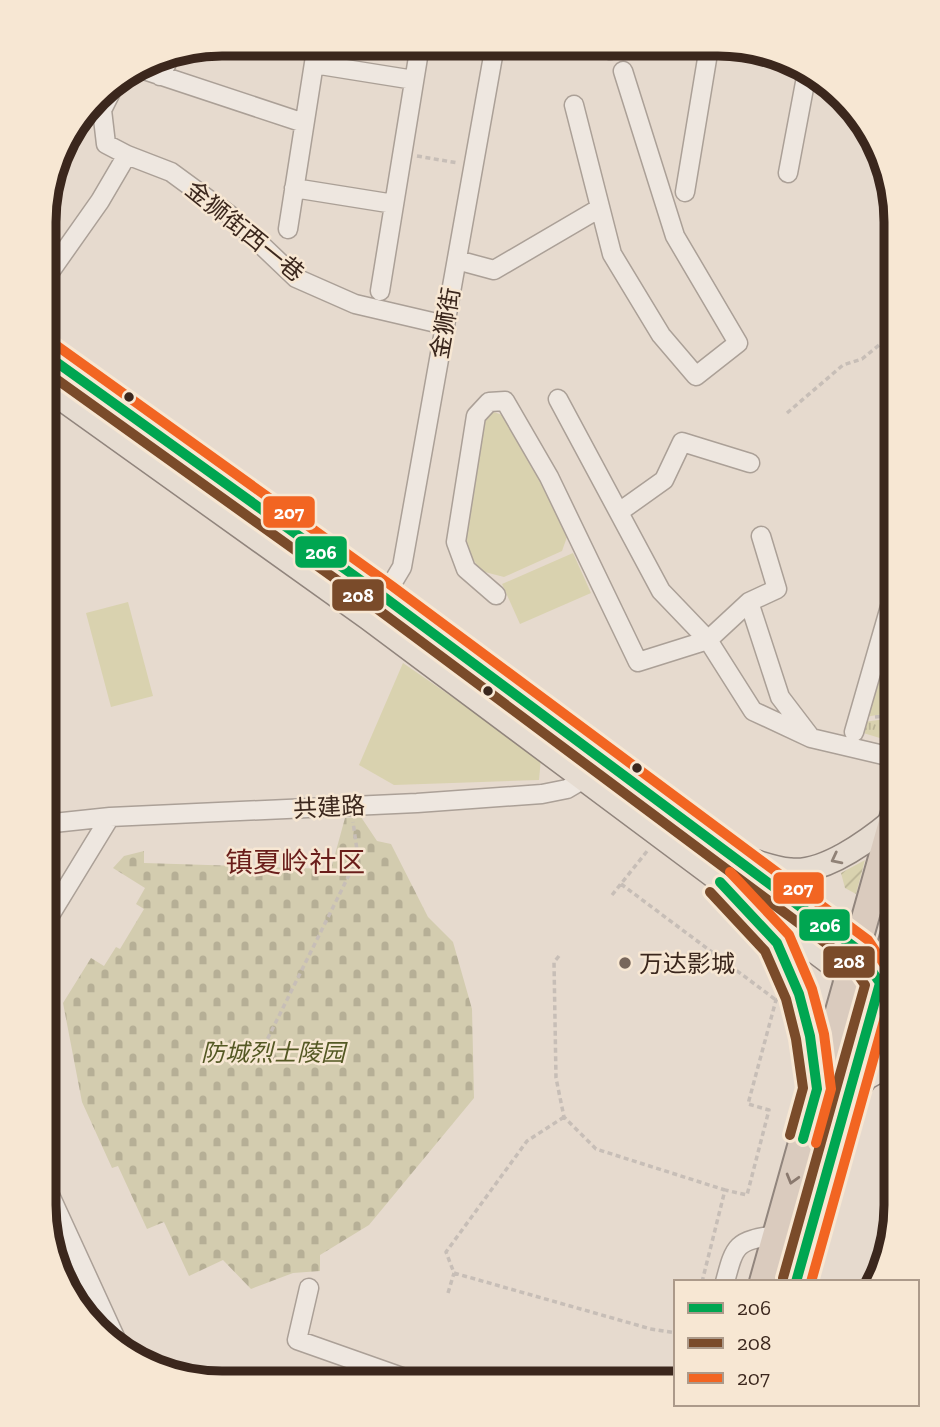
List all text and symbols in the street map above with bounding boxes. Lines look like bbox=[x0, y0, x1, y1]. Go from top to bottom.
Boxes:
street label: 金狮街西一巷 bbox=[180, 174, 310, 288]
street label: 金狮街 bbox=[424, 285, 466, 361]
unlabelled marker bbox=[122, 390, 136, 404]
line badge: 207 bbox=[262, 495, 316, 529]
text: 207 bbox=[274, 501, 305, 524]
line badge: 206 bbox=[294, 535, 348, 569]
text: 206 bbox=[305, 541, 337, 564]
line badge: 208 bbox=[331, 578, 385, 612]
text: 208 bbox=[342, 584, 374, 607]
unlabelled marker bbox=[481, 684, 495, 698]
unlabelled marker bbox=[630, 761, 644, 775]
street label: 共建路 bbox=[292, 791, 366, 823]
district label: 镇夏岭社区 bbox=[225, 846, 365, 879]
one-way arrow bbox=[830, 850, 843, 864]
line badge: 207 bbox=[772, 871, 825, 905]
text: 207 bbox=[783, 877, 814, 900]
line badge: 206 bbox=[798, 908, 851, 942]
text: 206 bbox=[809, 914, 841, 937]
line badge: 208 bbox=[822, 945, 876, 979]
place label: 万达影城 bbox=[639, 949, 735, 978]
text: 208 bbox=[833, 950, 865, 973]
marker: 万达影城 bbox=[617, 955, 633, 971]
park label: 防城烈士陵园 bbox=[201, 1038, 348, 1067]
one-way arrow bbox=[786, 1172, 800, 1184]
legend bbox=[674, 1280, 919, 1406]
text: 206 bbox=[737, 1295, 771, 1320]
text: 208 bbox=[737, 1330, 771, 1355]
text: 207 bbox=[737, 1365, 770, 1390]

